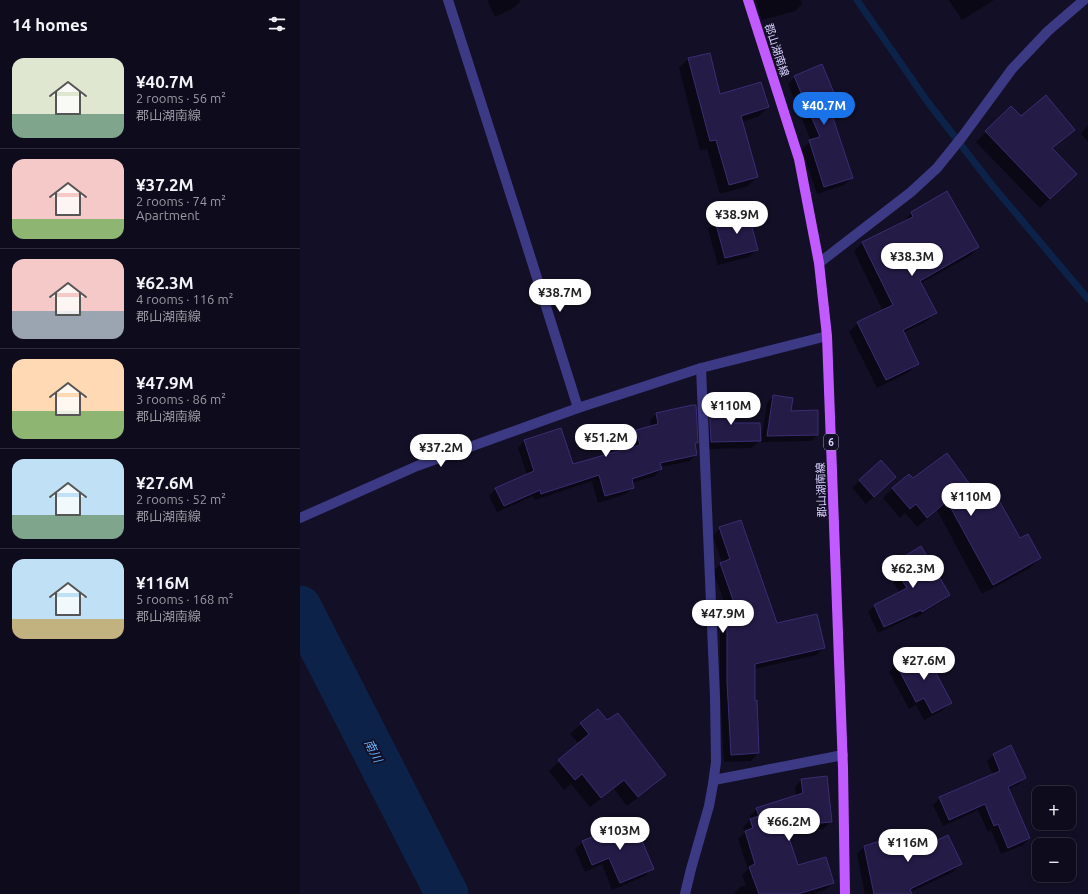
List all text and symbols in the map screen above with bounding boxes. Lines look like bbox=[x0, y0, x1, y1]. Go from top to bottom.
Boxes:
icon: filters bbox=[266, 13, 288, 35]
text: 14 homes bbox=[12, 15, 88, 34]
street label: 郡山湖南線 bbox=[763, 22, 791, 78]
text: ¥40.7M bbox=[136, 72, 194, 91]
icon: home bbox=[44, 74, 92, 122]
text: 2 rooms · 56 m² bbox=[136, 91, 226, 105]
pin: ¥40.7M bbox=[791, 92, 857, 126]
text: ¥40.7M bbox=[802, 98, 846, 112]
text: 郡山湖南線 bbox=[136, 108, 201, 122]
icon: home bbox=[44, 175, 92, 223]
text: ¥37.2M bbox=[136, 175, 194, 194]
text: 2 rooms · 74 m² bbox=[136, 194, 226, 208]
pin: ¥38.9M bbox=[704, 201, 770, 235]
text: ¥38.9M bbox=[715, 207, 759, 221]
text: Apartment bbox=[136, 208, 200, 222]
pin: ¥38.3M bbox=[879, 243, 945, 277]
text: ¥38.3M bbox=[890, 249, 934, 263]
text: ¥62.3M bbox=[136, 273, 194, 292]
icon: home bbox=[44, 275, 92, 323]
pin: ¥38.7M bbox=[527, 279, 593, 313]
text: ¥38.7M bbox=[538, 285, 582, 299]
text: 4 rooms · 116 m² bbox=[136, 292, 233, 306]
text: 郡山湖南線 bbox=[136, 309, 201, 323]
text: ¥47.9M bbox=[136, 373, 194, 392]
icon: home bbox=[44, 375, 92, 423]
text: 3 rooms · 86 m² bbox=[136, 392, 226, 406]
pin: ¥110M bbox=[703, 392, 759, 426]
text: ¥110M bbox=[711, 398, 751, 412]
text: 郡山湖南線 bbox=[136, 409, 201, 423]
pin: ¥51.2M bbox=[573, 424, 639, 458]
text: ¥51.2M bbox=[584, 430, 628, 444]
pin: ¥37.2M bbox=[408, 434, 474, 468]
road number: 6 bbox=[824, 434, 838, 450]
text: ¥37.2M bbox=[419, 440, 463, 454]
street label: 郡山湖南線 bbox=[814, 462, 828, 518]
text: ¥27.6M bbox=[136, 473, 194, 492]
icon: home bbox=[44, 475, 92, 523]
pin: ¥110M bbox=[943, 483, 999, 517]
text: ¥110M bbox=[951, 489, 991, 503]
text: 2 rooms · 52 m² bbox=[136, 492, 226, 506]
text: 郡山湖南線 bbox=[136, 509, 201, 523]
pin: ¥62.3M bbox=[880, 555, 946, 589]
text: ¥62.3M bbox=[891, 561, 935, 575]
text: ¥116M bbox=[136, 573, 189, 592]
icon: home bbox=[44, 575, 92, 623]
text: 5 rooms · 168 m² bbox=[136, 592, 233, 606]
pin: ¥47.9M bbox=[690, 600, 756, 634]
text: ¥47.9M bbox=[701, 606, 745, 620]
text: 郡山湖南線 bbox=[136, 609, 201, 623]
pin: ¥27.6M bbox=[891, 647, 957, 681]
text: ¥27.6M bbox=[902, 653, 946, 667]
water label: 南川 bbox=[362, 737, 386, 766]
map controls bbox=[1032, 786, 1076, 882]
button: + bbox=[1032, 786, 1076, 830]
pin: ¥66.2M bbox=[756, 808, 822, 842]
text: ¥66.2M bbox=[767, 814, 811, 828]
pin: ¥103M bbox=[592, 817, 648, 851]
text: ¥103M bbox=[600, 823, 640, 837]
pin: ¥116M bbox=[880, 829, 936, 863]
text: ¥116M bbox=[888, 835, 928, 849]
button: − bbox=[1032, 838, 1076, 882]

